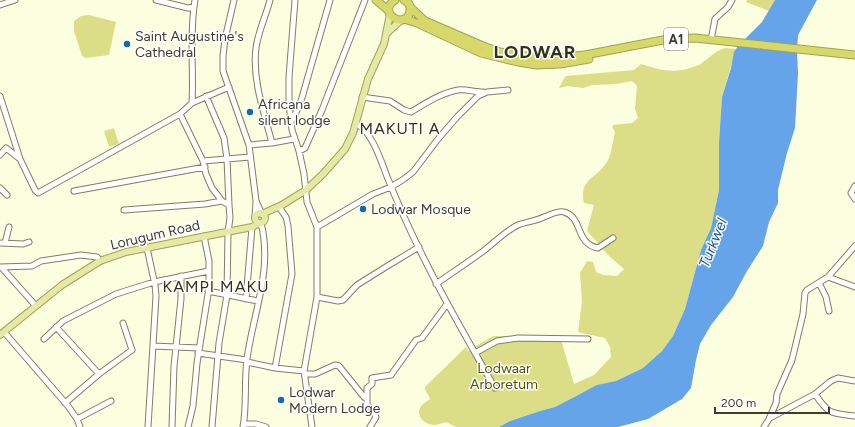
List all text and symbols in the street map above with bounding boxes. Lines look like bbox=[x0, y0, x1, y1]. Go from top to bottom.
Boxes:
place label: Saint Augustine's Cathedral bbox=[135, 28, 244, 61]
road number: A1 bbox=[664, 28, 688, 50]
marker: Saint Augustine's Cathedral bbox=[122, 39, 132, 49]
district label: LODWAR bbox=[494, 41, 576, 63]
place label: Africana silent lodge bbox=[258, 96, 331, 129]
marker: Africana silent lodge bbox=[245, 107, 255, 117]
district label: MAKUTI A bbox=[359, 119, 441, 138]
place label: Lodwar Mosque bbox=[371, 201, 471, 218]
marker: Lodwar Mosque bbox=[358, 204, 368, 214]
water label: Turkwel bbox=[695, 215, 731, 270]
street label: Lorugum Road bbox=[108, 216, 202, 254]
district label: KAMPI MAKU bbox=[162, 277, 270, 296]
park label: Lodwaar Arboretum bbox=[470, 360, 538, 393]
place label: Lodwar Modern Lodge bbox=[289, 384, 381, 417]
scale bar bbox=[715, 389, 829, 415]
marker: Lodwar Modern Lodge bbox=[276, 395, 286, 405]
text: 200 m bbox=[721, 396, 756, 410]

